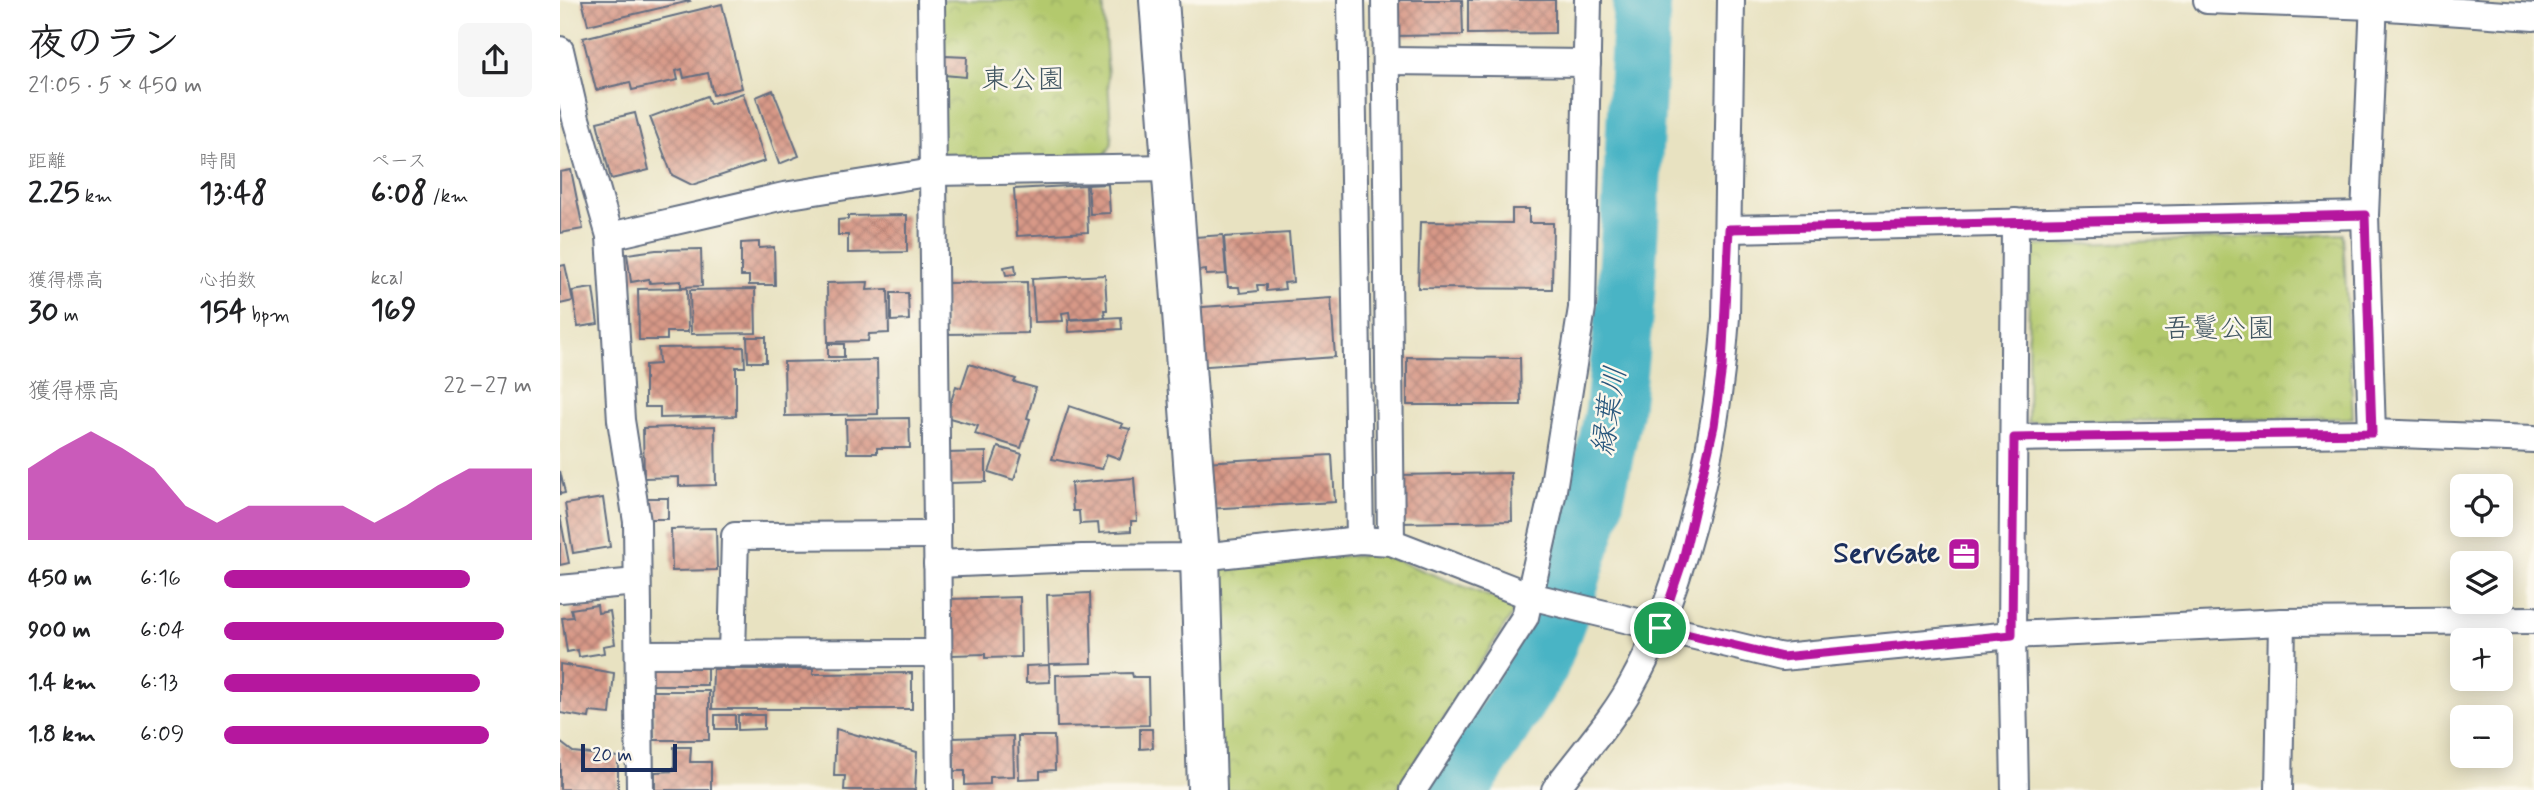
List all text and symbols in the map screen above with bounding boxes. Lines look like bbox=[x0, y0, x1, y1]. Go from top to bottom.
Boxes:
text: 夜のラン bbox=[28, 20, 180, 69]
button: share bbox=[458, 23, 532, 97]
park label: 東公園 bbox=[981, 62, 1065, 99]
text: 21:05 · 5 × 450 m bbox=[28, 71, 202, 101]
text: 距離 bbox=[28, 149, 66, 174]
text: 時間 bbox=[199, 149, 237, 174]
text: ペース bbox=[371, 149, 427, 174]
text: 2.25 bbox=[28, 174, 80, 213]
text: 13:48 bbox=[199, 174, 267, 213]
text: 6:08 bbox=[371, 174, 427, 213]
text: km bbox=[80, 184, 113, 209]
text: /km bbox=[427, 184, 468, 209]
text: kcal bbox=[371, 266, 403, 291]
text: 獲得標高 bbox=[28, 268, 104, 293]
text: 心拍数 bbox=[199, 268, 256, 293]
text: 169 bbox=[371, 291, 416, 330]
text: 30 bbox=[28, 293, 59, 332]
text: 154 bbox=[199, 293, 246, 332]
text: m bbox=[59, 303, 79, 328]
text: bpm bbox=[246, 303, 290, 328]
park label: 吾鬘公園 bbox=[2163, 311, 2275, 348]
water label: 縁葉川 bbox=[1584, 364, 1636, 458]
text: 22–27 m bbox=[444, 371, 532, 401]
text: 獲得標高 bbox=[28, 377, 120, 407]
map controls bbox=[2450, 474, 2513, 768]
button: locate bbox=[2450, 474, 2513, 537]
office icon: ServGate bbox=[1945, 535, 1983, 573]
place label: ServGate bbox=[1833, 536, 1940, 573]
button: layers bbox=[2450, 551, 2513, 614]
text: 450 m bbox=[28, 564, 92, 594]
text: 6:16 bbox=[140, 564, 181, 594]
pin bbox=[1630, 598, 1690, 658]
icon: arrive bbox=[1641, 609, 1679, 647]
text: 900 m bbox=[28, 616, 91, 646]
text: 6:04 bbox=[140, 616, 185, 646]
button: + bbox=[2450, 628, 2513, 691]
text: 1.4 km bbox=[28, 668, 96, 698]
text: 6:13 bbox=[140, 668, 178, 698]
button: − bbox=[2450, 705, 2513, 768]
text: 1.8 km bbox=[28, 720, 96, 750]
text: 6:09 bbox=[140, 720, 184, 750]
scale bar bbox=[581, 741, 677, 773]
text: 20 m bbox=[592, 743, 632, 768]

